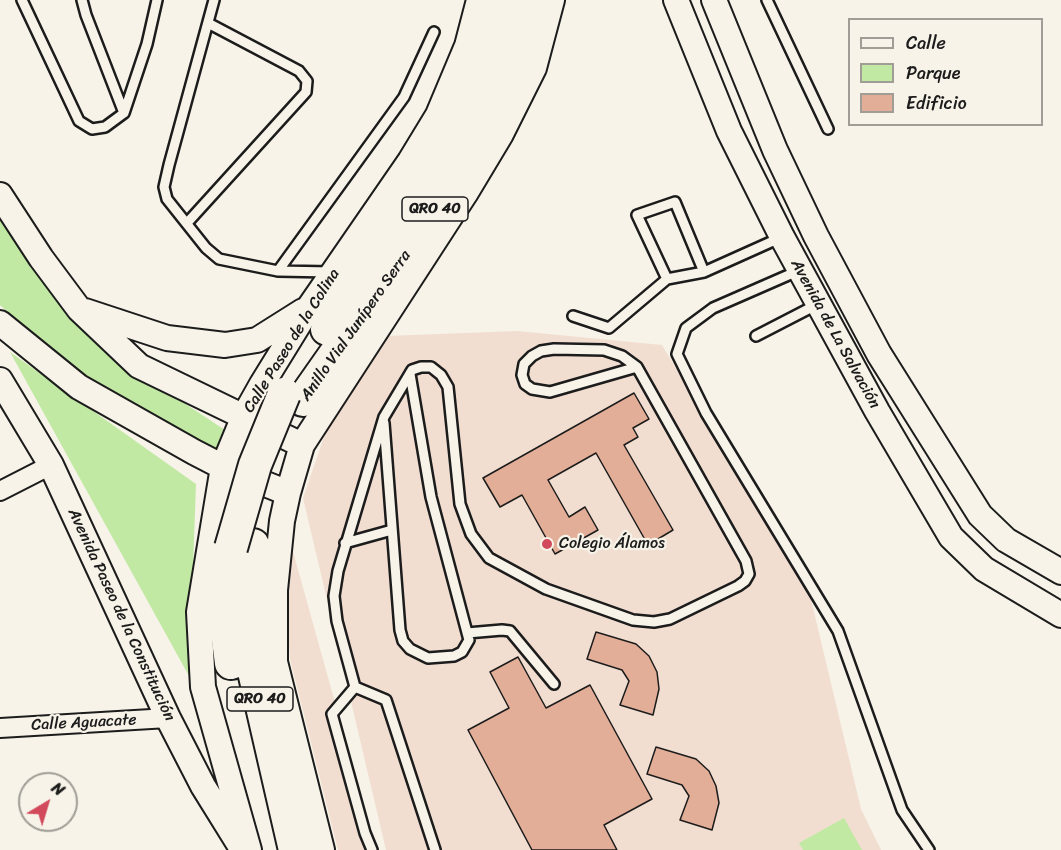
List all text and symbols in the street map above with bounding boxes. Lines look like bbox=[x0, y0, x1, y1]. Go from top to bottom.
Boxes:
legend bbox=[848, 18, 1043, 126]
text: Calle bbox=[906, 27, 946, 59]
text: Parque bbox=[906, 57, 960, 89]
text: Edificio bbox=[906, 87, 967, 119]
road number: QRO 40 bbox=[402, 197, 468, 221]
street label: Anillo Vial Junípero Serra bbox=[297, 247, 415, 405]
street label: Avenida de La Salvación bbox=[786, 256, 884, 412]
street label: Calle Paseo de la Colina bbox=[240, 265, 344, 417]
street label: Avenida Paseo de la Constitución bbox=[63, 506, 179, 724]
place label: Colegio Álamos bbox=[559, 534, 665, 554]
marker: Colegio Álamos bbox=[540, 537, 554, 551]
road number: QRO 40 bbox=[227, 687, 293, 711]
street label: Calle Aguacate bbox=[31, 711, 137, 735]
north arrow bbox=[18, 772, 78, 832]
text: N bbox=[45, 774, 71, 804]

